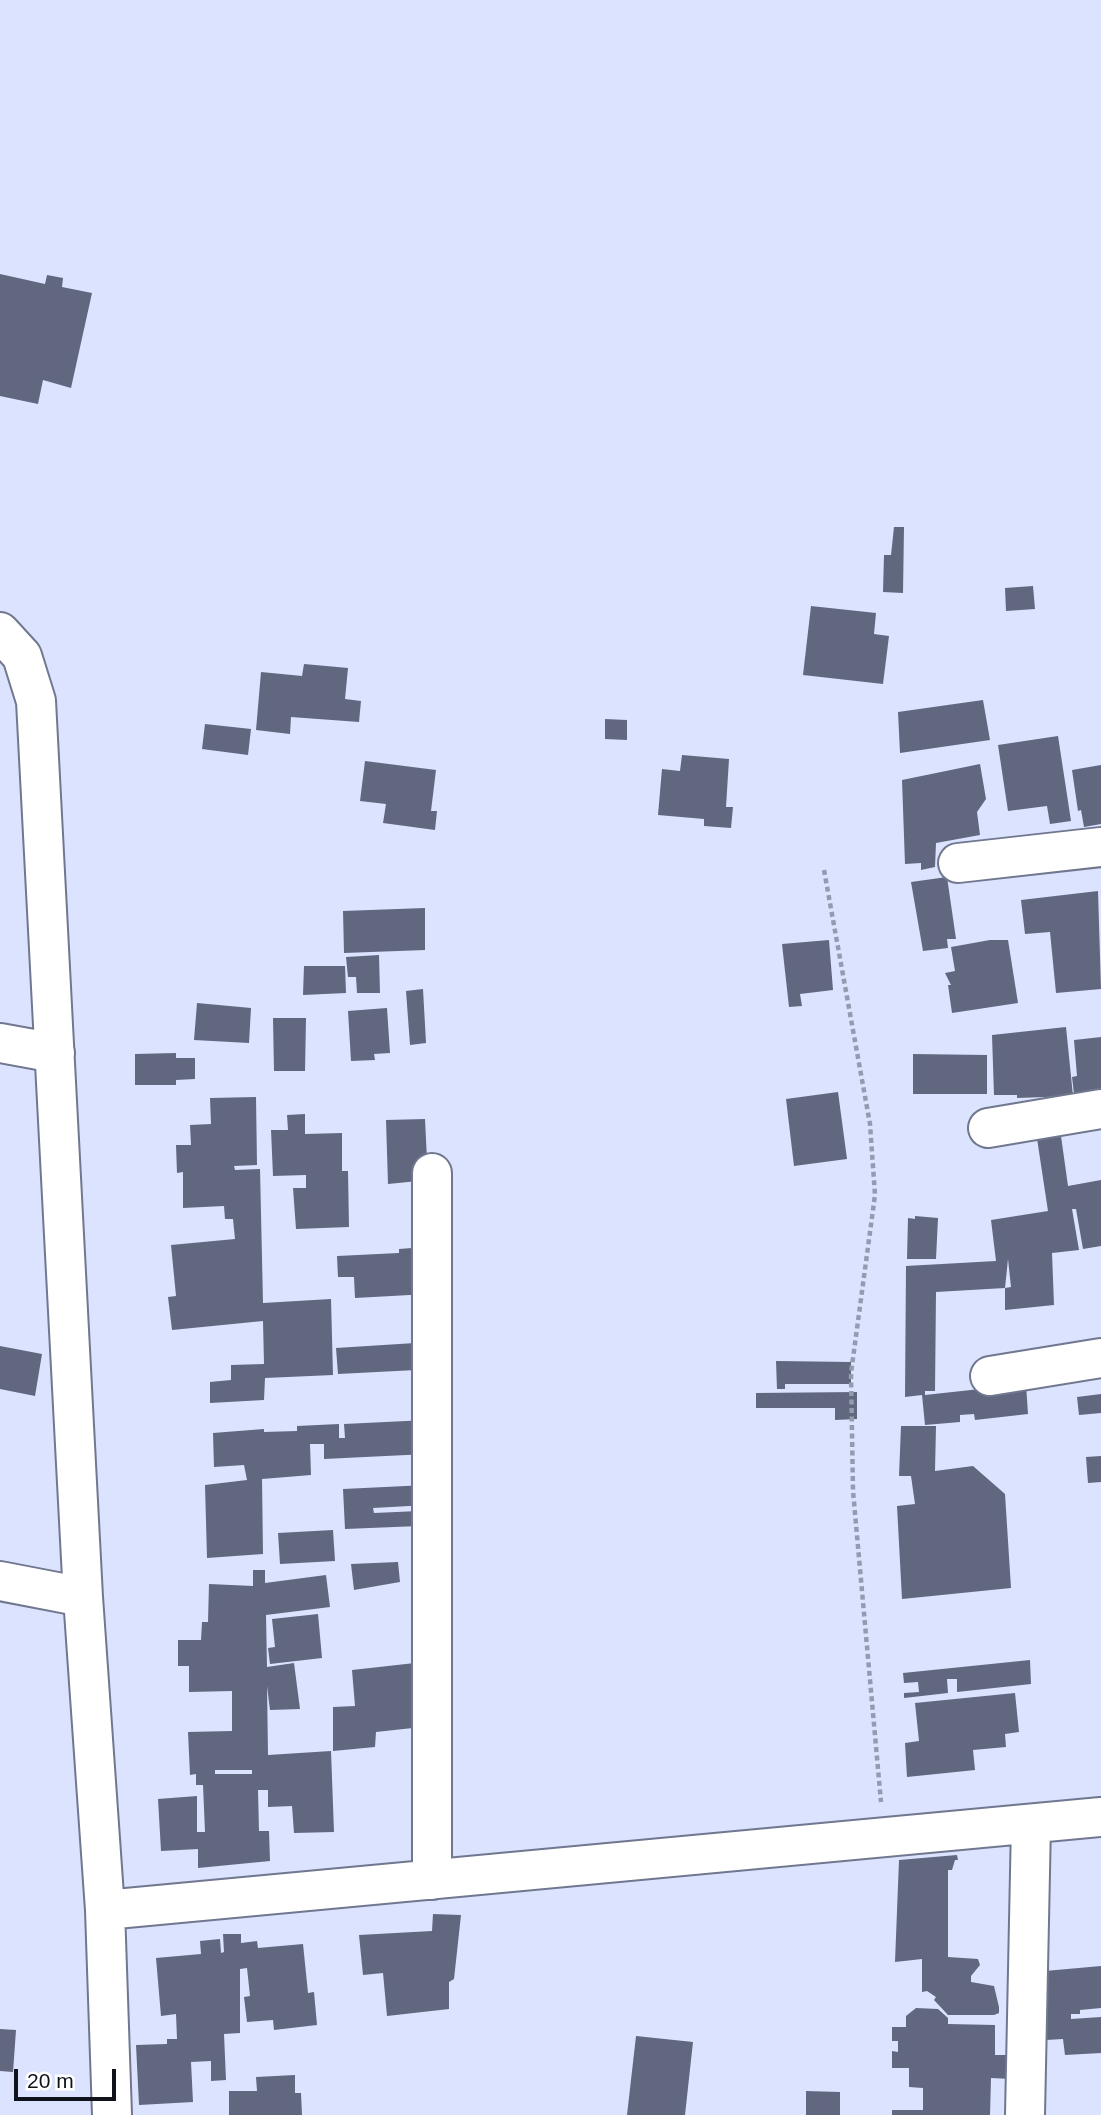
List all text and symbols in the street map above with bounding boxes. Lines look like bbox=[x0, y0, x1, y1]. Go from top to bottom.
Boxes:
scale bar bbox=[18, 2056, 119, 2100]
text: 20 m bbox=[27, 2069, 74, 2092]

